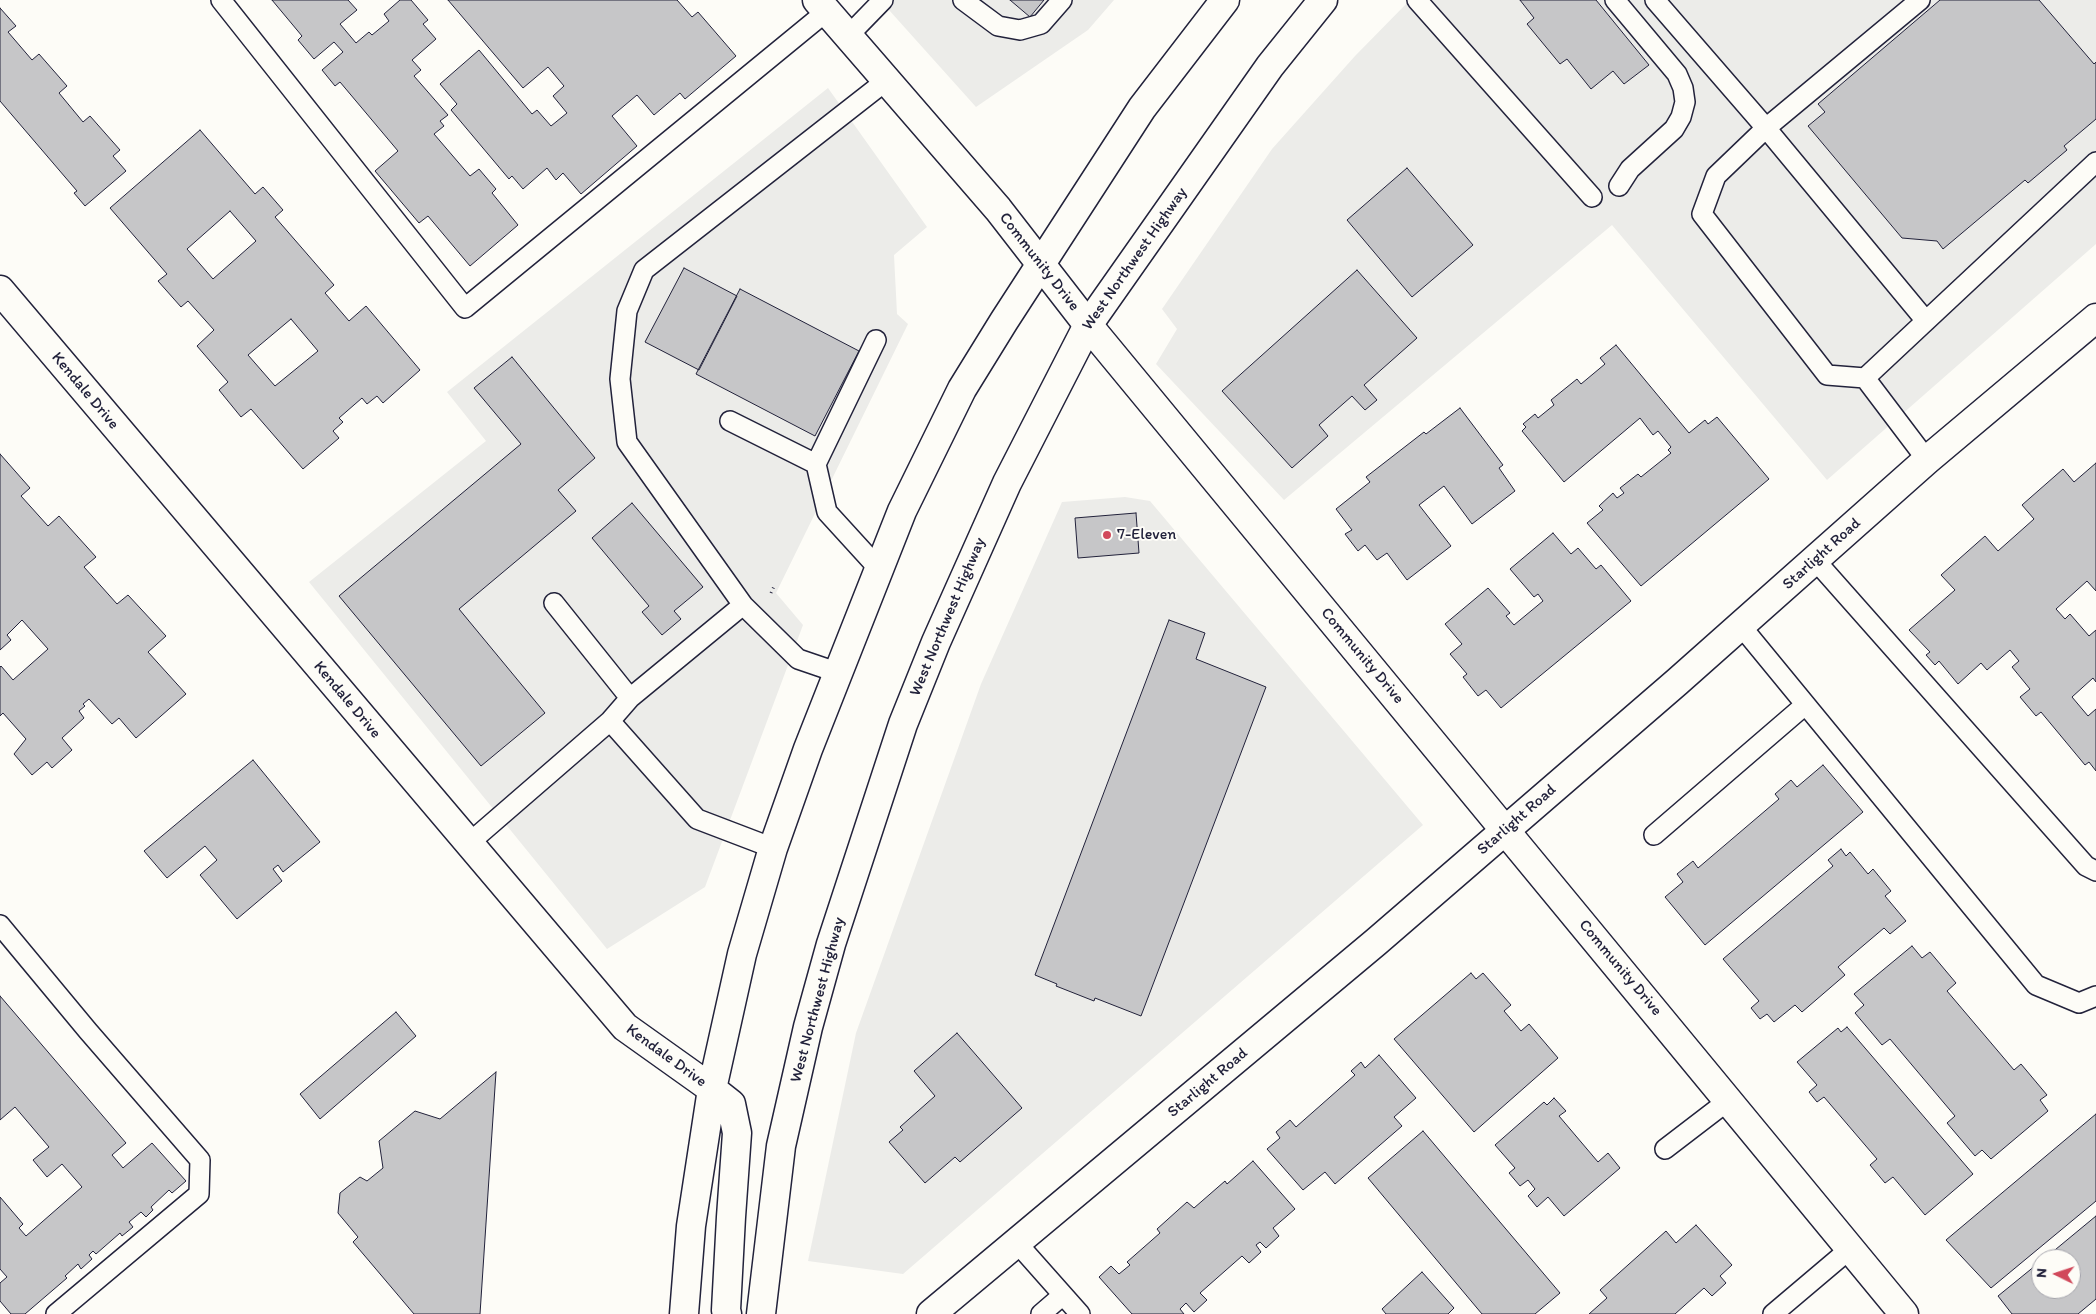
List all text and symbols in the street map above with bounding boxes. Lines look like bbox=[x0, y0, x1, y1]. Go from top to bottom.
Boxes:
street label: West Northwest Highway bbox=[1078, 184, 1192, 334]
street label: Community Drive bbox=[995, 209, 1083, 315]
street label: Kendale Drive bbox=[47, 348, 123, 434]
street label: Starlight Road bbox=[1779, 514, 1865, 594]
place label: 7-Eleven bbox=[1117, 525, 1176, 545]
marker: 7-Eleven bbox=[1101, 529, 1113, 541]
street label: West Northwest Highway bbox=[906, 535, 990, 699]
street label: Community Drive bbox=[1316, 604, 1408, 708]
street label: Kendale Drive bbox=[309, 657, 385, 743]
street label: Starlight Road bbox=[1474, 780, 1560, 860]
street label: West Northwest Highway bbox=[787, 915, 849, 1085]
street label: Community Drive bbox=[1574, 916, 1666, 1020]
street label: Kendale Drive bbox=[622, 1020, 710, 1092]
street label: Starlight Road bbox=[1164, 1044, 1252, 1122]
north arrow bbox=[2031, 1249, 2081, 1299]
text: N bbox=[2033, 1268, 2050, 1278]

